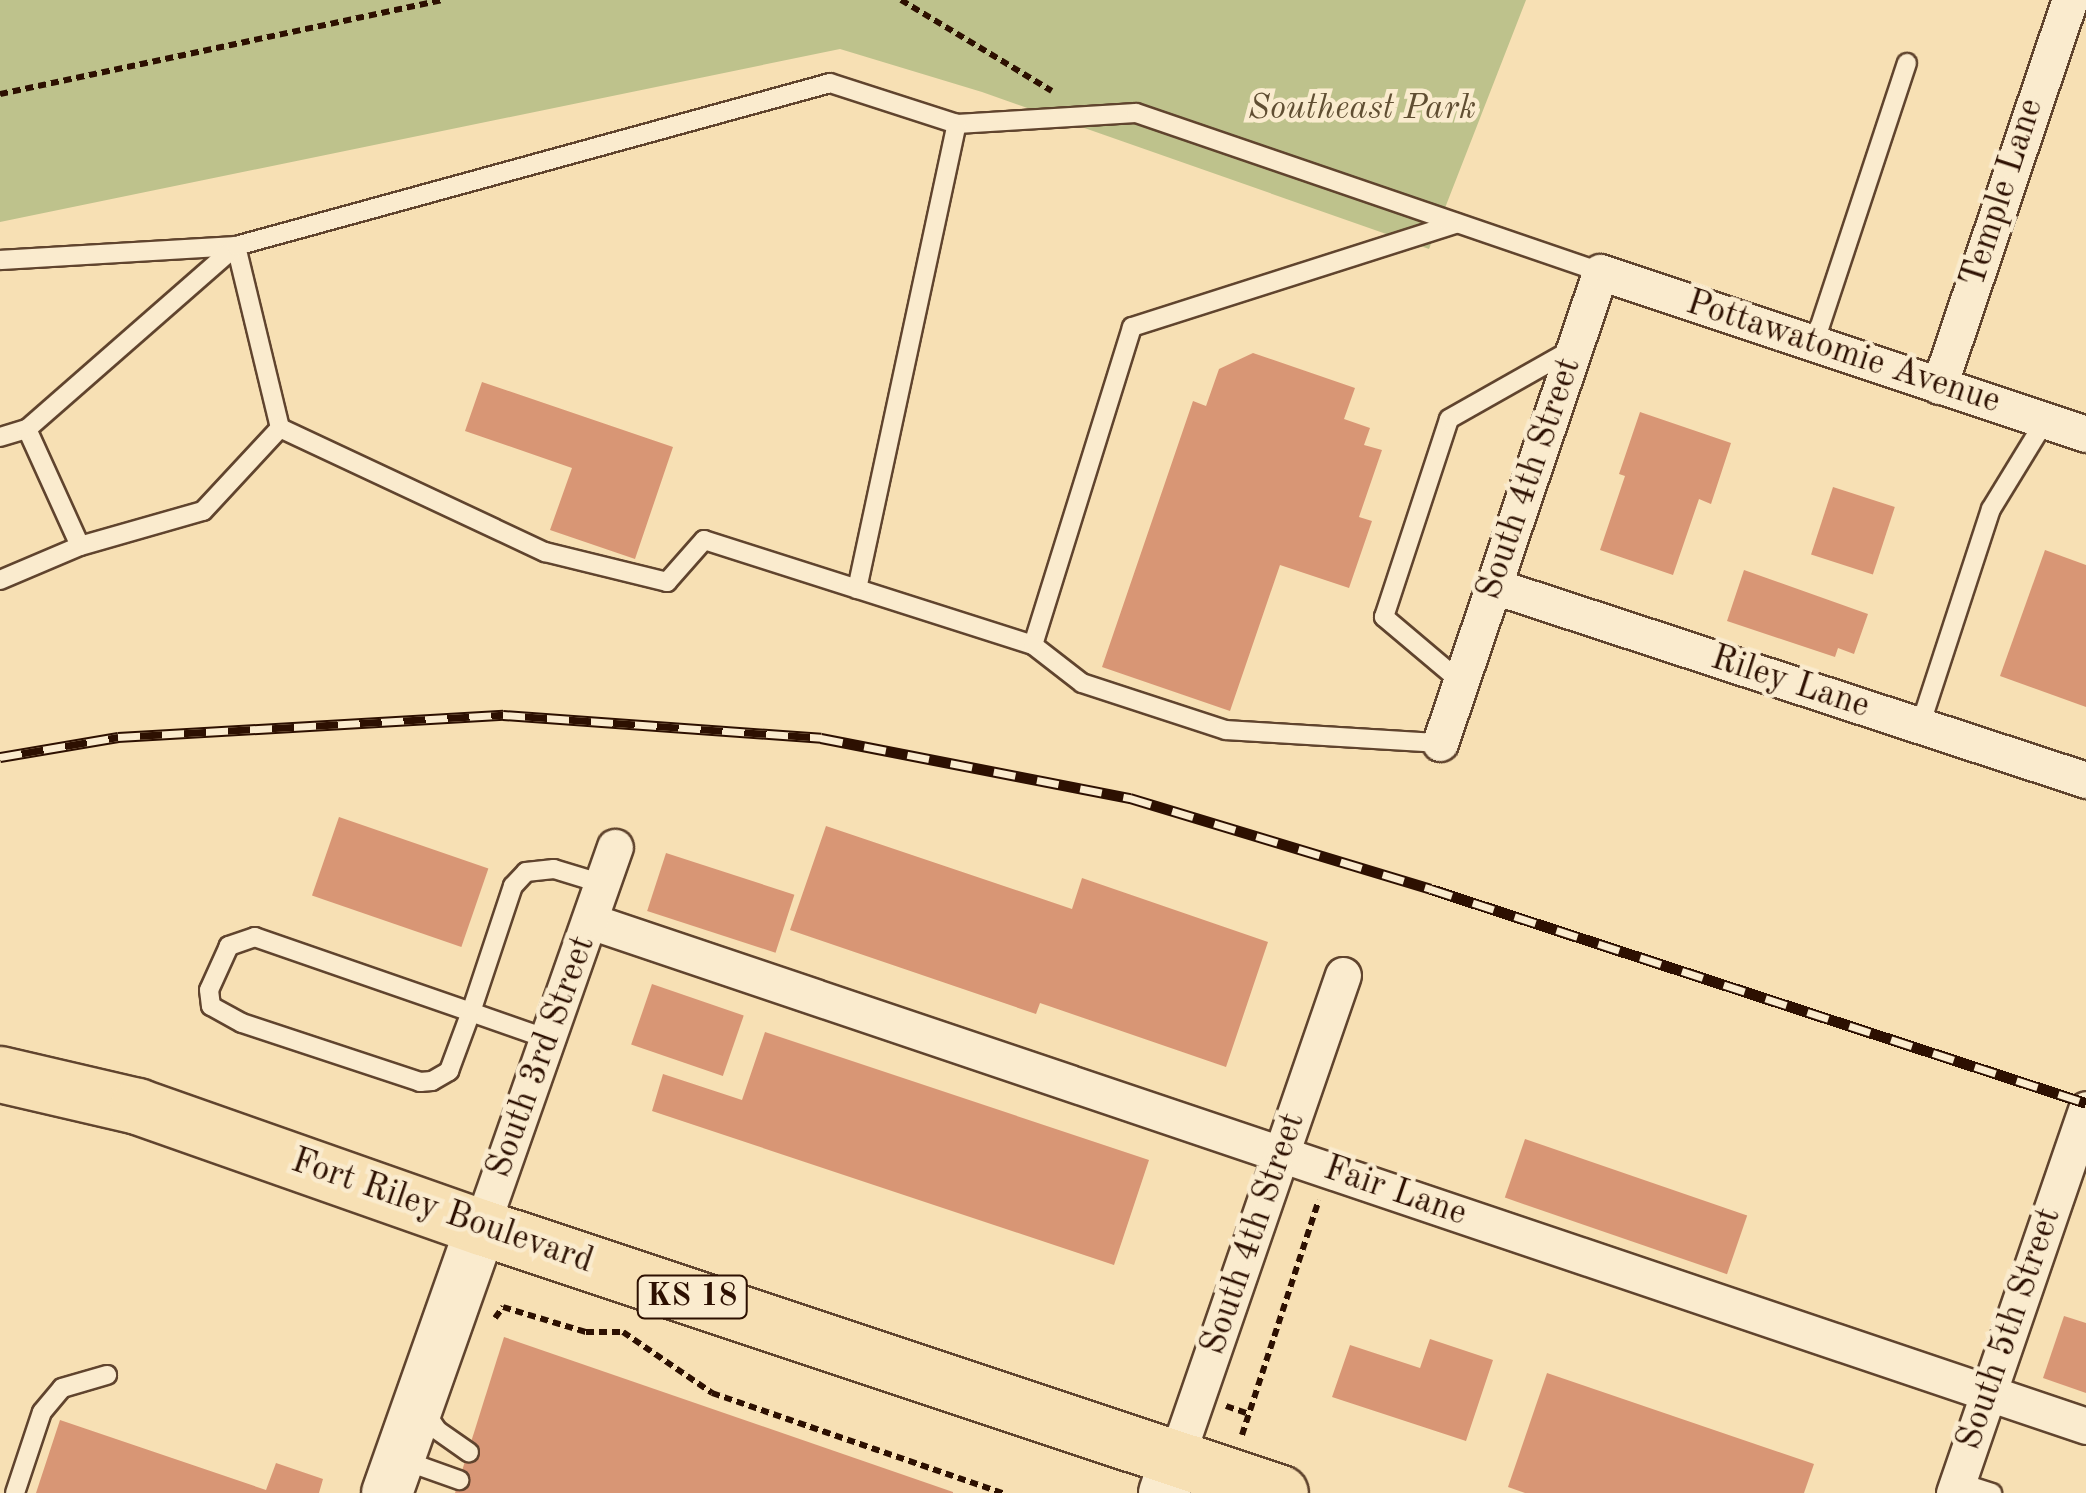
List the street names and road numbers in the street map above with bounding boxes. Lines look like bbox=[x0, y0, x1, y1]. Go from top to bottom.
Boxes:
street label: Temple Lane bbox=[1953, 93, 2053, 293]
street label: Pottawatomie Avenue bbox=[1681, 282, 2005, 424]
street label: South 4th Street bbox=[1469, 353, 1591, 605]
street label: Riley Lane bbox=[1705, 638, 1875, 728]
street label: South 3rd Street bbox=[479, 930, 605, 1184]
street label: South 4th Street bbox=[1193, 1108, 1315, 1360]
street label: Fort Riley Boulevard bbox=[286, 1141, 598, 1283]
street label: Fair Lane bbox=[1318, 1148, 1472, 1236]
street label: South 5th Street bbox=[1949, 1203, 2071, 1455]
road number: KS 18 bbox=[634, 1270, 750, 1324]

